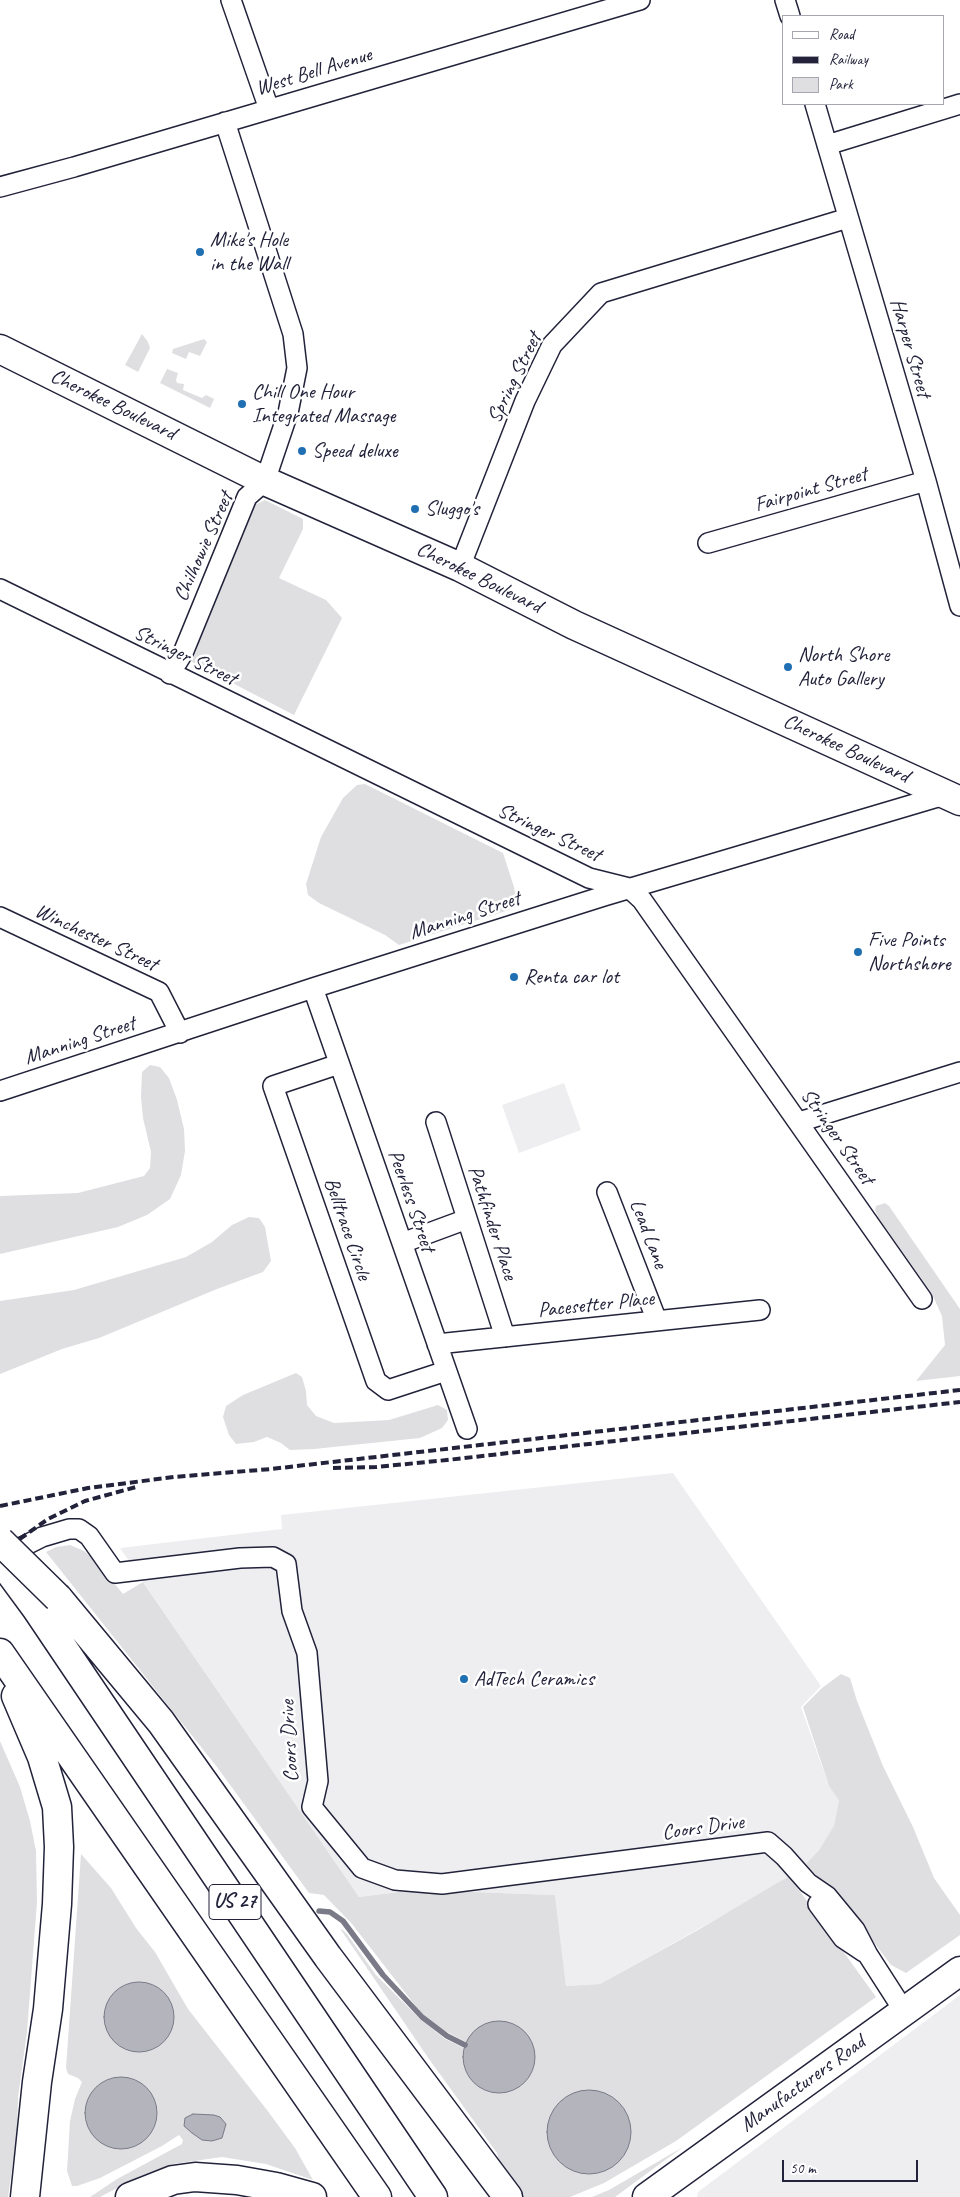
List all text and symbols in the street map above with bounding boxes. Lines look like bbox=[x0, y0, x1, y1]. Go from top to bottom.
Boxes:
legend bbox=[782, 15, 945, 105]
text: Road bbox=[829, 25, 854, 44]
street label: West Bell Avenue bbox=[253, 42, 375, 102]
text: Railway bbox=[829, 50, 868, 69]
text: Park bbox=[829, 75, 853, 94]
place label: Mike's Hole in the Wall bbox=[210, 227, 288, 277]
marker: Mike's Hole in the Wall bbox=[194, 246, 206, 258]
street label: Harper Street bbox=[884, 296, 936, 400]
street label: Spring Street bbox=[482, 329, 548, 427]
street label: Cherokee Boulevard bbox=[46, 364, 180, 446]
place label: Chill One Hour Integrated Massage bbox=[252, 379, 395, 429]
marker: Chill One Hour Integrated Massage bbox=[236, 398, 248, 410]
place label: Speed deluxe bbox=[312, 438, 398, 464]
marker: Speed deluxe bbox=[296, 445, 308, 457]
street label: Fairpoint Street bbox=[752, 462, 870, 518]
street label: Chilhowie Street bbox=[169, 489, 239, 605]
place label: Sluggo's bbox=[425, 496, 479, 522]
marker: Sluggo's bbox=[409, 503, 421, 515]
street label: Cherokee Boulevard bbox=[412, 537, 546, 619]
street label: Stringer Street bbox=[130, 620, 240, 692]
place label: North Shore Auto Gallery bbox=[798, 642, 889, 692]
marker: North Shore Auto Gallery bbox=[782, 661, 794, 673]
street label: Cherokee Boulevard bbox=[779, 709, 913, 789]
street label: Stringer Street bbox=[493, 798, 605, 868]
street label: Manning Street bbox=[406, 886, 524, 946]
street label: Winchester Street bbox=[31, 899, 161, 977]
place label: Five Points Northshore bbox=[868, 927, 951, 977]
marker: Five Points Northshore bbox=[852, 946, 864, 958]
place label: Renta car lot bbox=[524, 964, 619, 990]
marker: Renta car lot bbox=[508, 971, 520, 983]
street label: Manning Street bbox=[21, 1011, 139, 1071]
street label: Stringer Street bbox=[795, 1084, 879, 1190]
street label: Peerless Street bbox=[382, 1147, 440, 1255]
street label: Pathfinder Place bbox=[462, 1163, 522, 1283]
street label: Belltrace Circle bbox=[318, 1175, 376, 1283]
street label: Lead Lane bbox=[623, 1196, 673, 1272]
street label: Pacesetter Place bbox=[537, 1286, 655, 1324]
place label: AdTech Ceramics bbox=[474, 1666, 594, 1692]
marker: AdTech Ceramics bbox=[458, 1673, 470, 1685]
street label: Coors Drive bbox=[275, 1699, 305, 1783]
street label: Coors Drive bbox=[661, 1810, 745, 1846]
road number: US 27 bbox=[209, 1884, 261, 1920]
street label: Manufacturers Road bbox=[736, 2030, 870, 2138]
scale bar bbox=[785, 2150, 921, 2182]
text: 50 m bbox=[790, 2159, 816, 2178]

